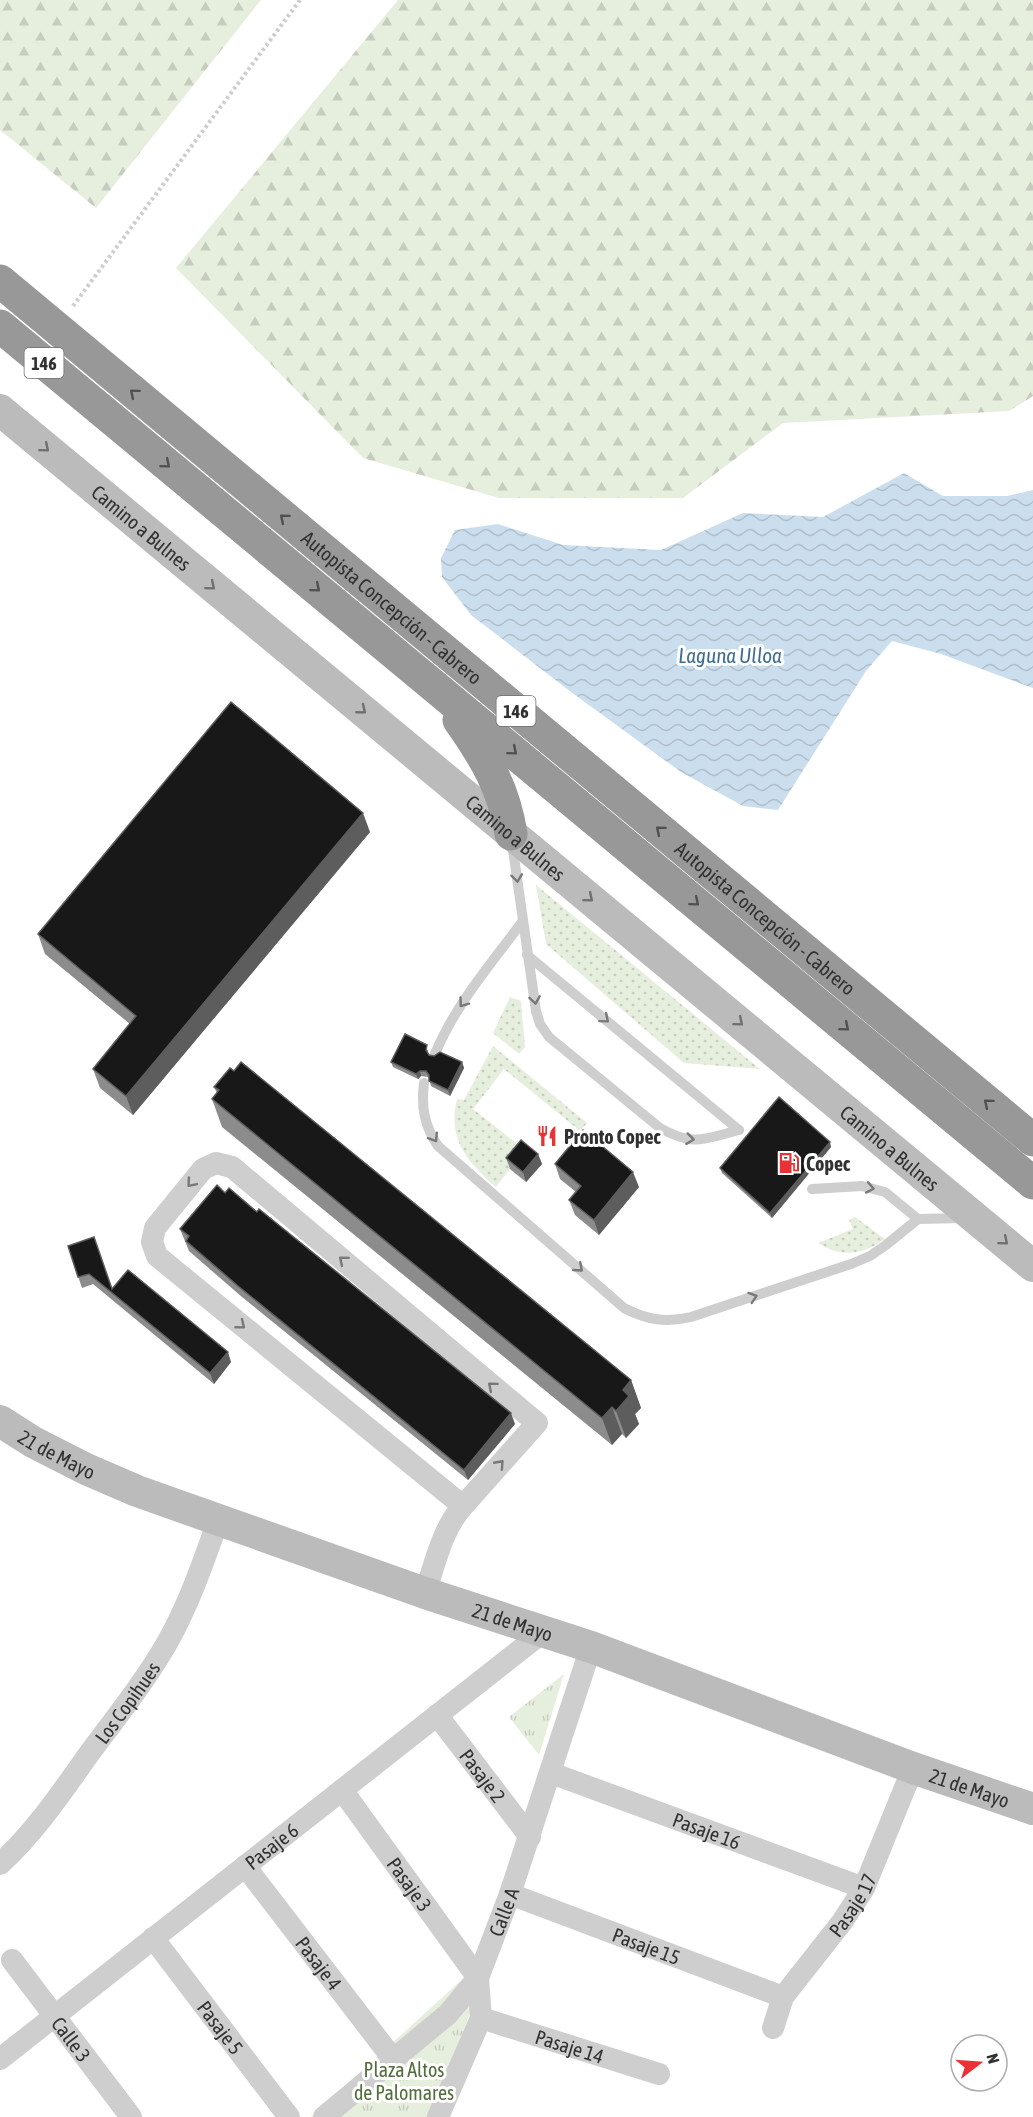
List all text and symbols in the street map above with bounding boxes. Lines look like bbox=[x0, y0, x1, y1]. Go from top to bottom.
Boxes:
road number: 146 bbox=[24, 348, 63, 378]
one-way arrow bbox=[130, 389, 141, 400]
one-way arrow bbox=[38, 441, 49, 452]
one-way arrow bbox=[159, 456, 170, 467]
street label: Camino a Bulnes bbox=[88, 480, 196, 575]
one-way arrow bbox=[280, 514, 291, 525]
street label: Autopista Concepción - Cabrero bbox=[297, 526, 487, 689]
one-way arrow bbox=[204, 579, 215, 590]
one-way arrow bbox=[309, 581, 320, 592]
water label: Laguna Ulloa bbox=[678, 643, 782, 667]
road number: 146 bbox=[496, 696, 536, 726]
one-way arrow bbox=[355, 703, 366, 714]
one-way arrow bbox=[506, 744, 517, 755]
street label: Camino a Bulnes bbox=[462, 790, 570, 885]
one-way arrow bbox=[656, 827, 667, 838]
street label: Autopista Concepción - Cabrero bbox=[671, 836, 861, 999]
one-way arrow bbox=[510, 873, 522, 882]
one-way arrow bbox=[582, 891, 593, 902]
one-way arrow bbox=[688, 895, 699, 906]
one-way arrow bbox=[459, 996, 470, 1007]
one-way arrow bbox=[528, 996, 540, 1005]
one-way arrow bbox=[598, 1012, 609, 1023]
one-way arrow bbox=[732, 1015, 743, 1026]
one-way arrow bbox=[838, 1020, 849, 1031]
one-way arrow bbox=[984, 1099, 995, 1110]
street label: Camino a Bulnes bbox=[836, 1100, 944, 1195]
restaurant icon: Pronto Copec bbox=[535, 1124, 559, 1148]
place label: Pronto Copec bbox=[564, 1125, 661, 1148]
one-way arrow bbox=[427, 1132, 439, 1142]
one-way arrow bbox=[685, 1132, 694, 1145]
fuel station icon: Copec bbox=[777, 1151, 801, 1175]
place label: Copec bbox=[806, 1152, 851, 1175]
one-way arrow bbox=[187, 1177, 198, 1188]
one-way arrow bbox=[864, 1181, 874, 1194]
one-way arrow bbox=[997, 1234, 1008, 1245]
one-way arrow bbox=[339, 1256, 350, 1267]
one-way arrow bbox=[572, 1261, 583, 1272]
one-way arrow bbox=[747, 1291, 758, 1304]
one-way arrow bbox=[234, 1318, 245, 1329]
one-way arrow bbox=[488, 1382, 499, 1393]
street label: 21 de Mayo bbox=[14, 1424, 99, 1483]
one-way arrow bbox=[493, 1461, 504, 1471]
street label: 21 de Mayo bbox=[470, 1598, 556, 1645]
street label: Los Copihues bbox=[90, 1657, 164, 1747]
street label: Pasaje 2 bbox=[455, 1744, 511, 1807]
street label: 21 de Mayo bbox=[927, 1763, 1013, 1812]
street label: Pasaje 16 bbox=[670, 1807, 744, 1853]
street label: Pasaje 6 bbox=[240, 1818, 302, 1874]
street label: Pasaje 3 bbox=[383, 1853, 437, 1915]
street label: Pasaje 17 bbox=[824, 1870, 880, 1941]
street label: Calle A bbox=[484, 1884, 523, 1939]
street label: Pasaje 15 bbox=[610, 1922, 684, 1969]
street label: Pasaje 4 bbox=[292, 1932, 347, 1994]
street label: Pasaje 5 bbox=[193, 1996, 248, 2058]
street label: Calle 3 bbox=[48, 2012, 96, 2066]
street label: Pasaje 14 bbox=[533, 2024, 607, 2067]
north arrow bbox=[949, 2033, 1009, 2093]
text: N bbox=[983, 2051, 1003, 2066]
park label: Plaza Altos de Palomares bbox=[354, 2058, 454, 2104]

